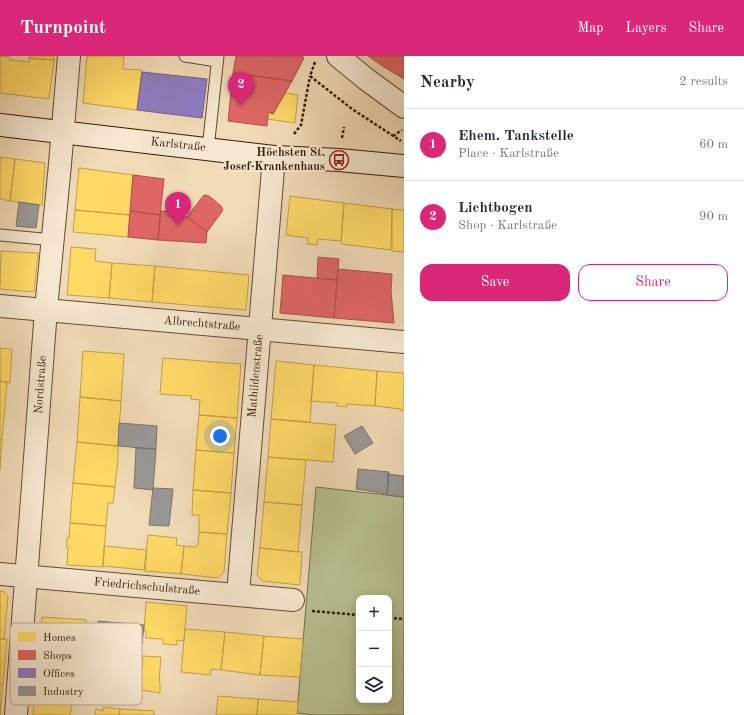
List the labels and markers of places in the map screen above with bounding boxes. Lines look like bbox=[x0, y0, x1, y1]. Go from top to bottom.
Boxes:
pin: 2 bbox=[228, 72, 254, 105]
place label: Höchsten St. Josef Krankenhaus bbox=[223, 147, 325, 173]
bus stop icon: Höchsten St. Josef Krankenhaus bbox=[328, 149, 350, 171]
pin: 1 bbox=[165, 192, 191, 225]

